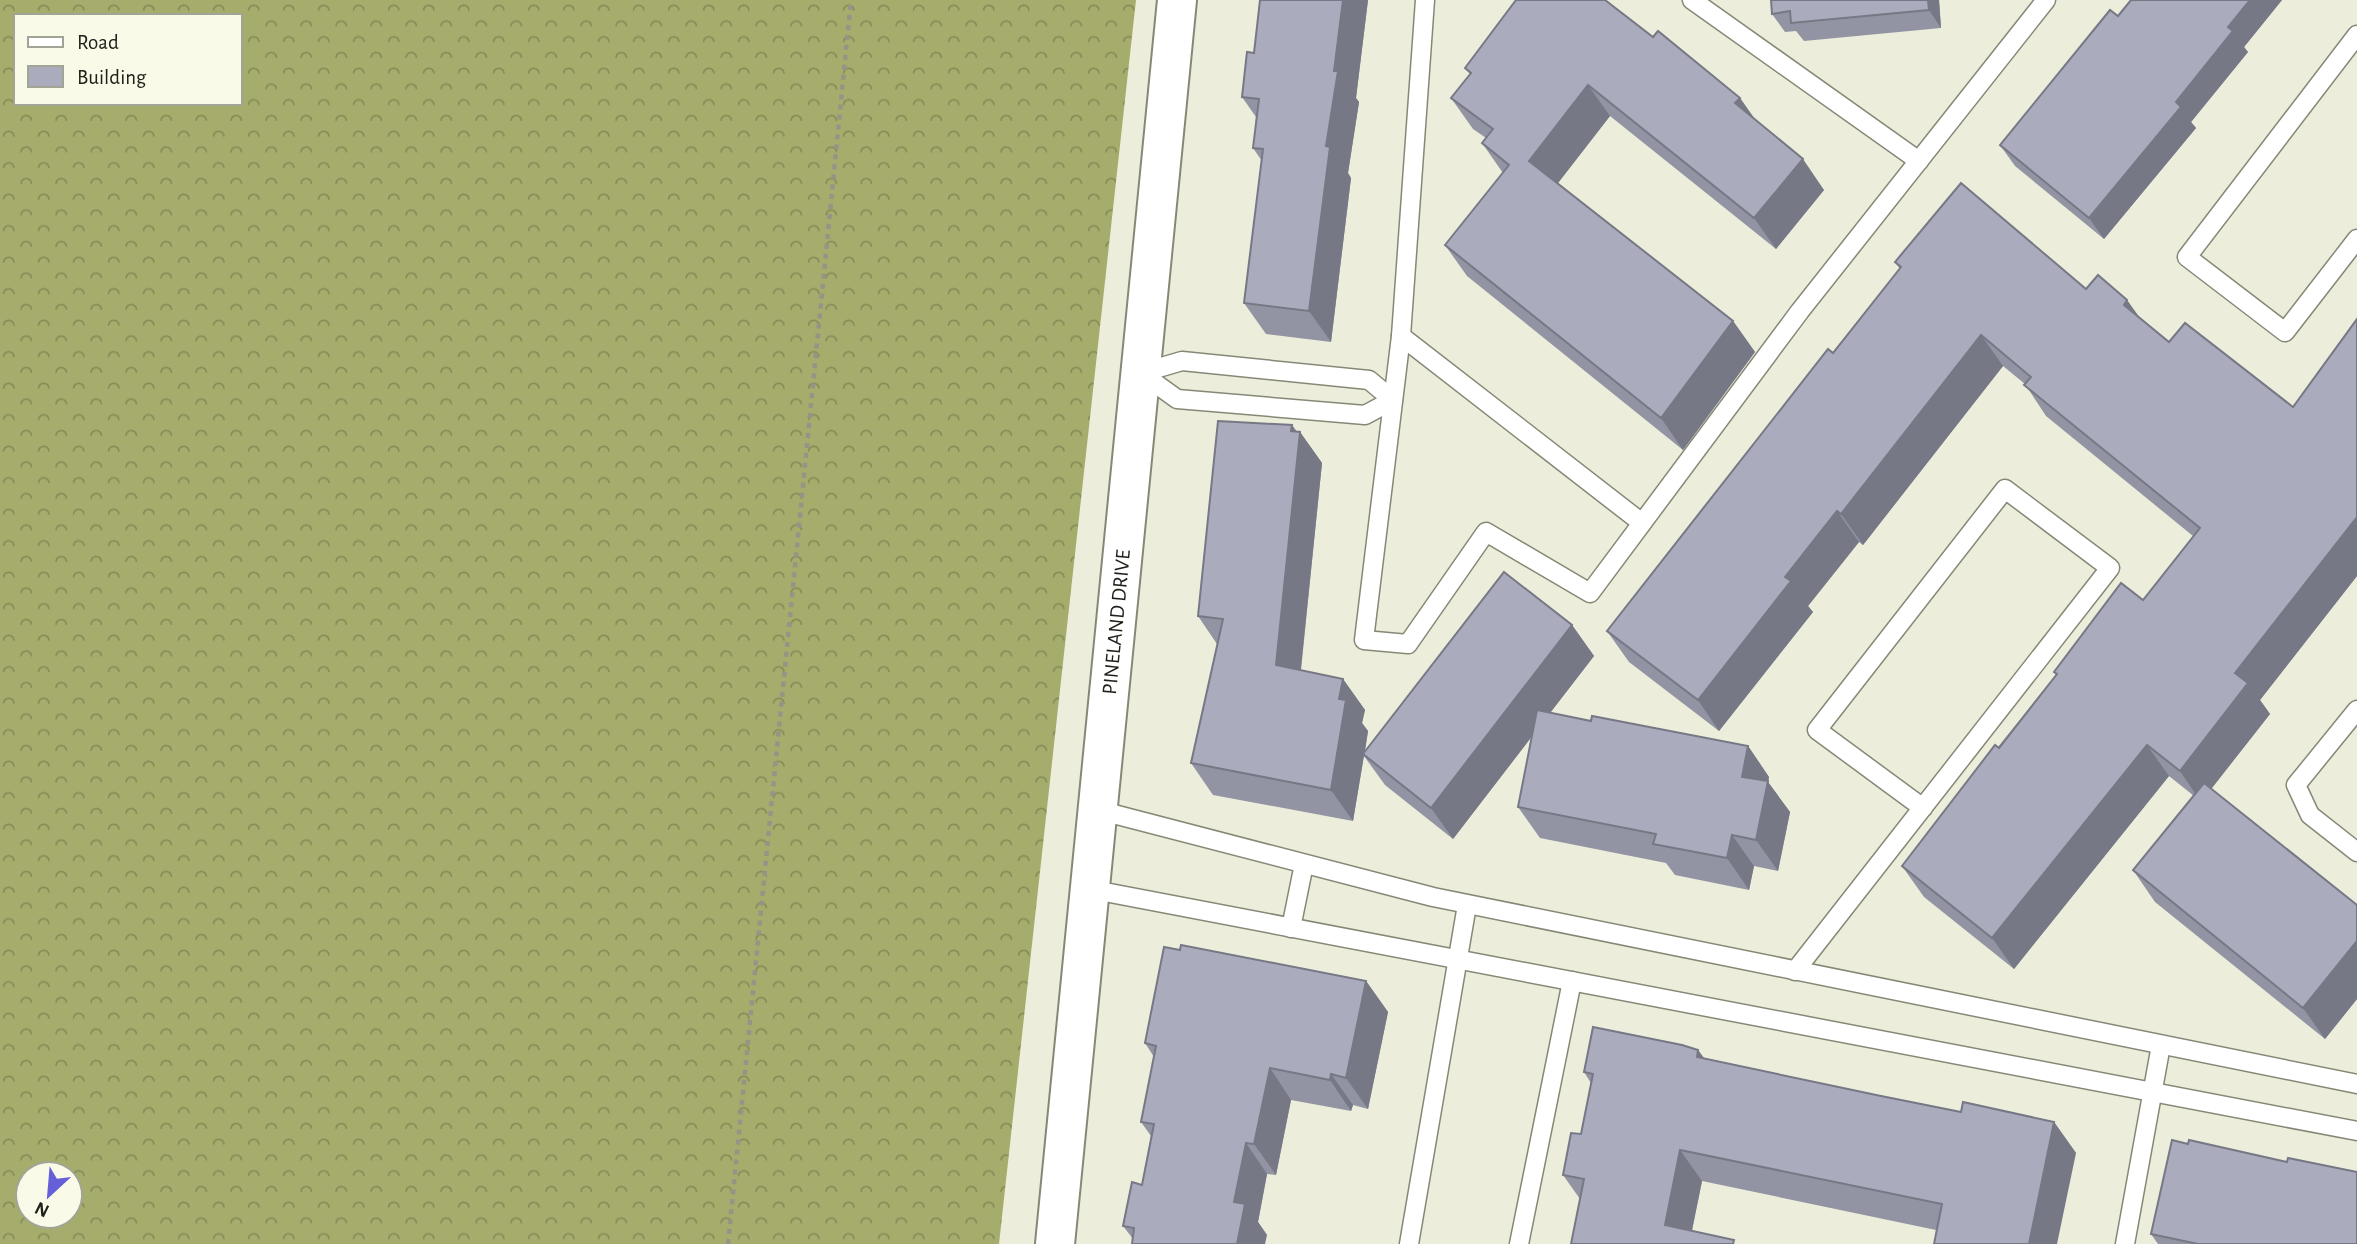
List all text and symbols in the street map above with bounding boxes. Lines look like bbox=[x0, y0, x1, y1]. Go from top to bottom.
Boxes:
legend bbox=[14, 14, 242, 105]
text: Road bbox=[77, 32, 119, 53]
text: Building bbox=[77, 67, 147, 88]
street label: PINELAND DRIVE bbox=[1099, 548, 1134, 696]
north arrow bbox=[14, 1160, 84, 1230]
text: N bbox=[32, 1197, 52, 1220]

